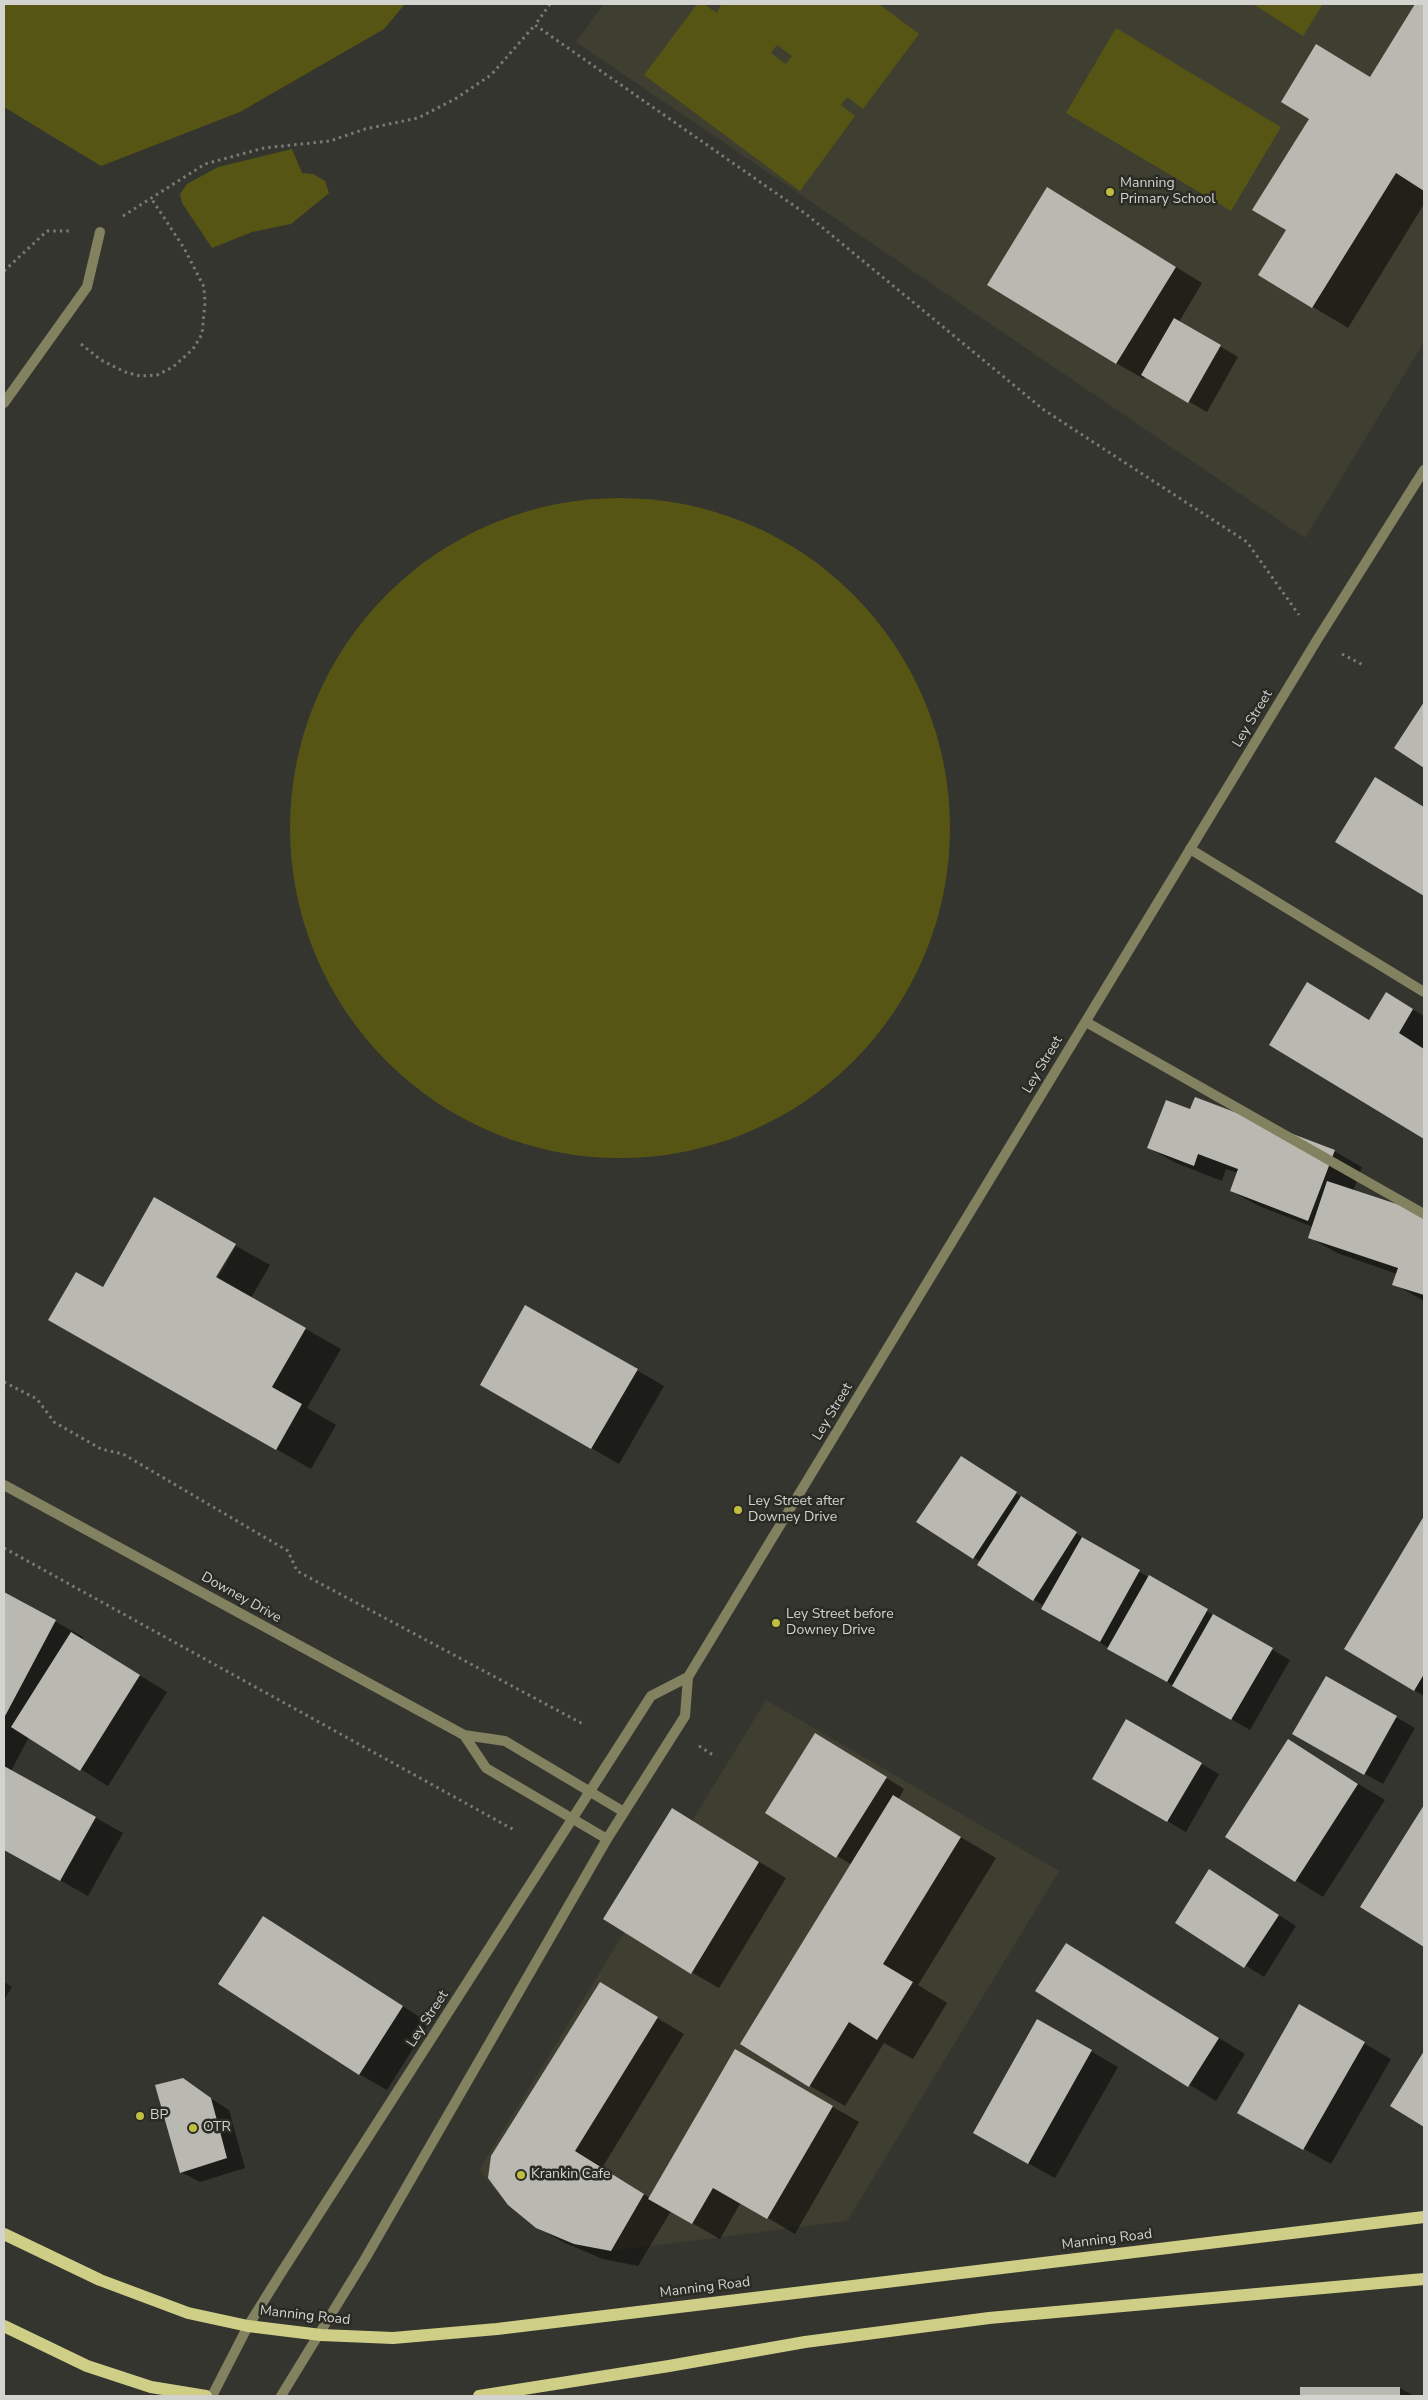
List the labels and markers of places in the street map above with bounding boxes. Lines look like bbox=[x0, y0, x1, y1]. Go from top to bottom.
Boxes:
place label: Manning Primary School bbox=[1120, 176, 1215, 208]
marker: Manning Primary School bbox=[1104, 186, 1116, 198]
place label: Ley Street after Downey Drive bbox=[748, 1494, 845, 1526]
marker: Ley Street after Downey Drive bbox=[732, 1504, 744, 1516]
place label: Ley Street before Downey Drive bbox=[786, 1607, 894, 1640]
marker: Ley Street before Downey Drive bbox=[770, 1617, 782, 1629]
place label: BP bbox=[150, 2108, 168, 2124]
marker: BP bbox=[134, 2110, 146, 2122]
place label: OTR bbox=[203, 2120, 231, 2136]
marker: OTR bbox=[187, 2122, 199, 2134]
place label: Krankin Cafe bbox=[531, 2167, 610, 2183]
marker: Krankin Cafe bbox=[515, 2169, 527, 2181]

